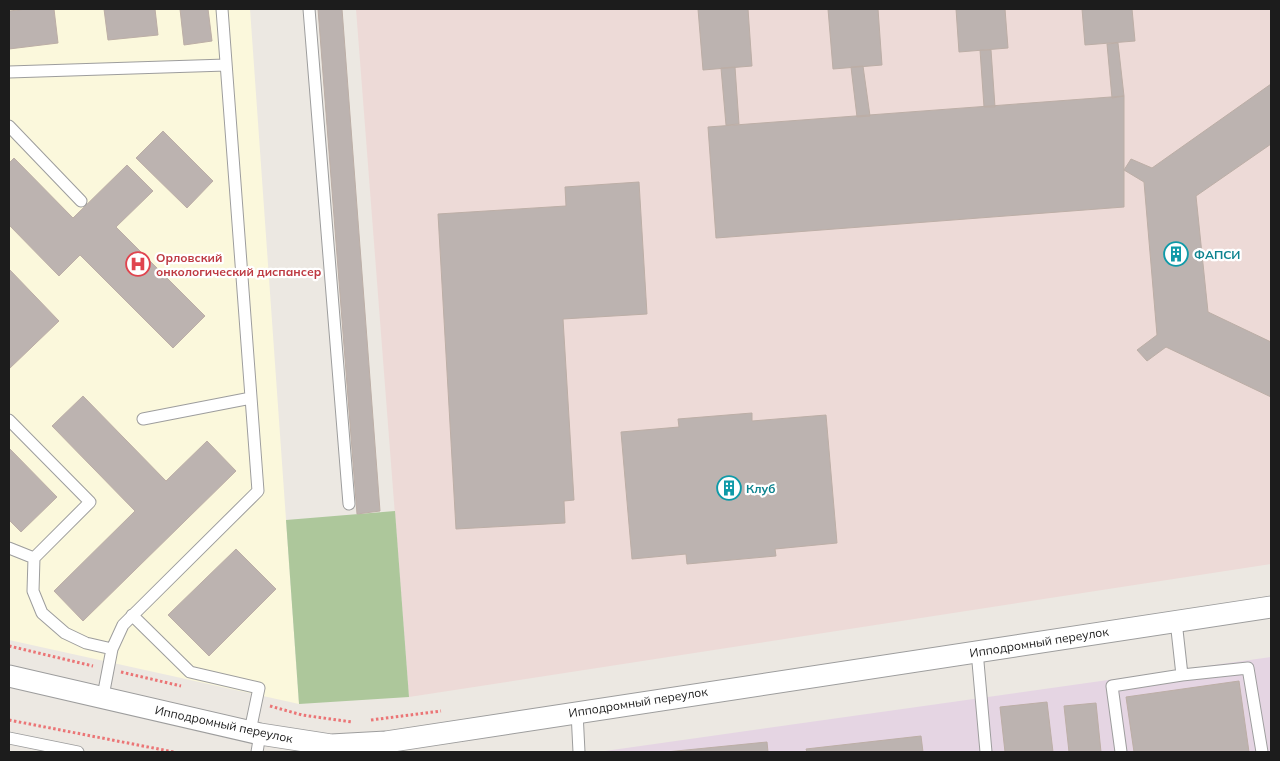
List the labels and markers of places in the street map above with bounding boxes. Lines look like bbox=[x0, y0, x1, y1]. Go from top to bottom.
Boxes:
building icon: ФАПСИ bbox=[1163, 241, 1189, 267]
place label: ФАПСИ bbox=[1194, 247, 1240, 262]
place label: Орловский онкологический диспансер bbox=[156, 250, 322, 279]
hospital icon: Орловский онкологический диспансер bbox=[125, 251, 151, 277]
building icon: Клуб bbox=[716, 475, 742, 501]
place label: Клуб bbox=[746, 481, 776, 496]

